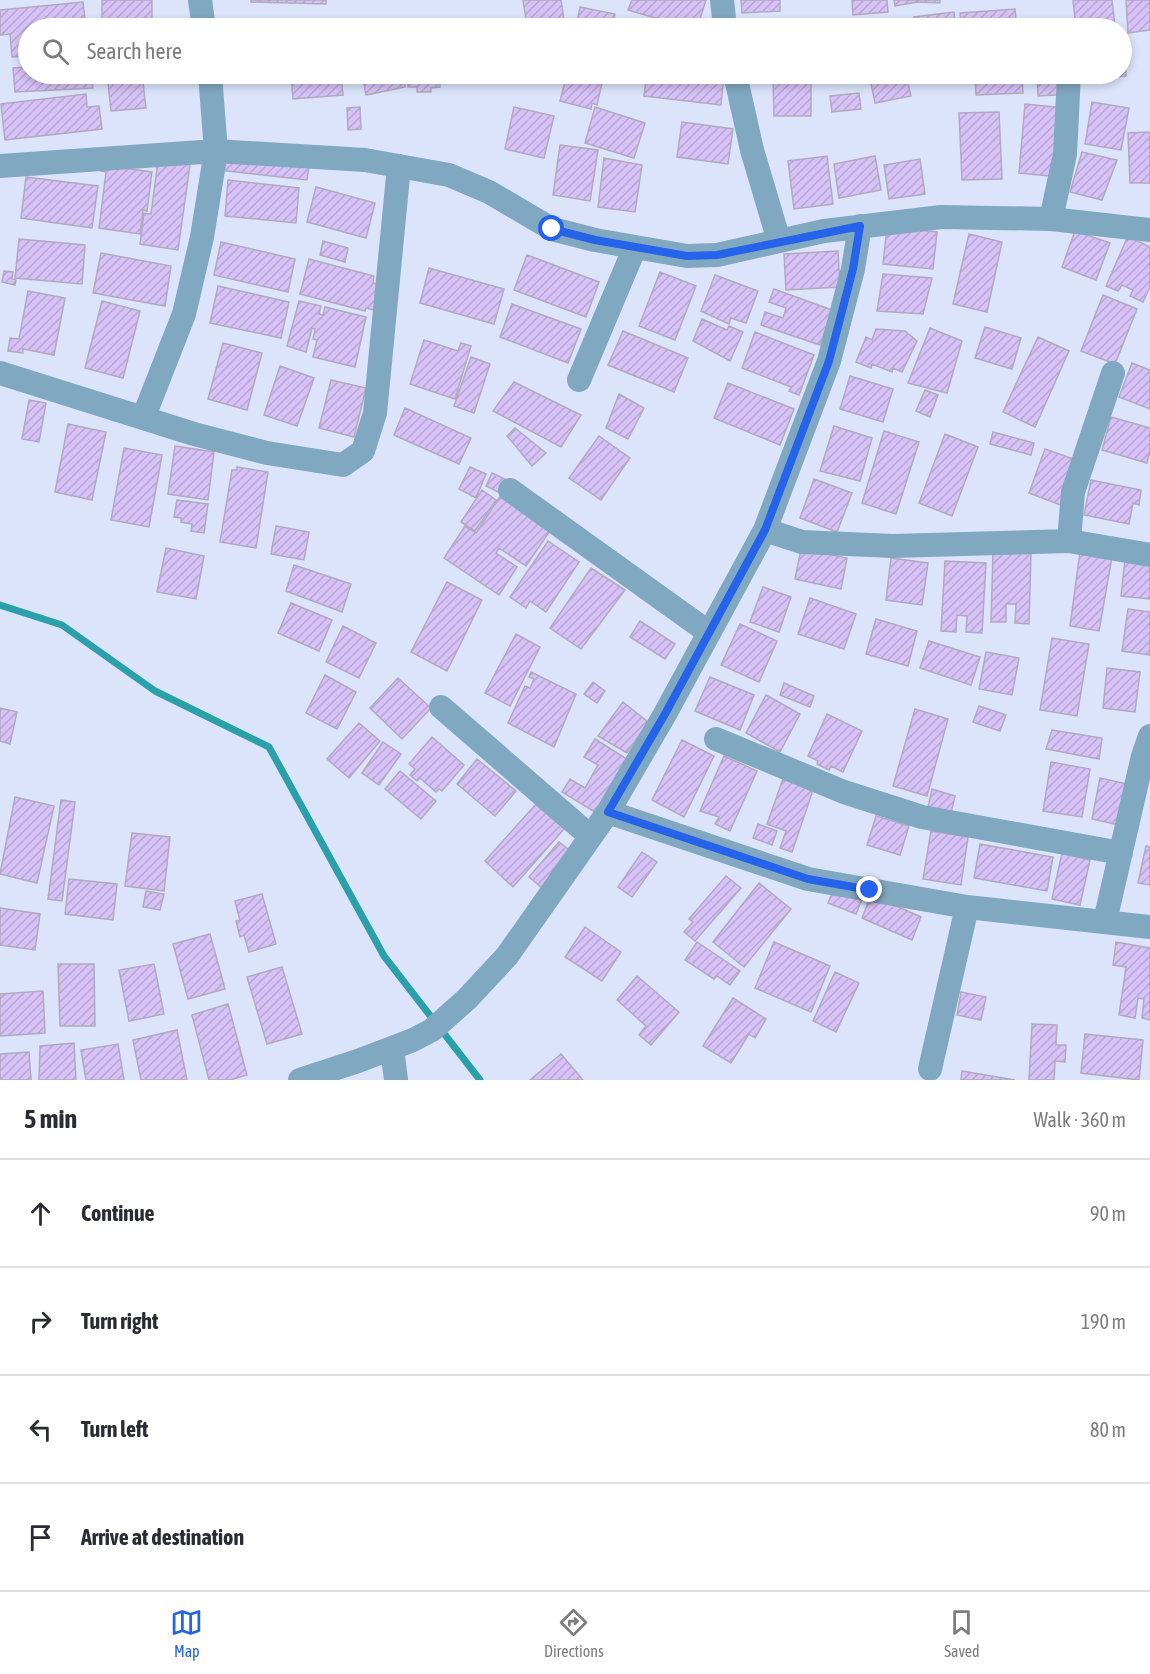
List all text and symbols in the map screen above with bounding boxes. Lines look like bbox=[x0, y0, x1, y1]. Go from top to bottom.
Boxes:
search box bbox=[18, 18, 1132, 84]
icon: search bbox=[39, 35, 72, 68]
text: Search here bbox=[87, 38, 182, 64]
route start bbox=[538, 215, 564, 241]
route end bbox=[856, 876, 882, 902]
text: 5 min bbox=[24, 1104, 77, 1134]
text: Walk · 360 m bbox=[1034, 1108, 1126, 1131]
icon: ahead bbox=[24, 1197, 57, 1230]
text: Continue bbox=[81, 1200, 155, 1226]
text: 90 m bbox=[1090, 1202, 1126, 1225]
icon: right bbox=[24, 1305, 57, 1338]
text: Turn right bbox=[81, 1308, 158, 1334]
text: 190 m bbox=[1081, 1310, 1126, 1333]
icon: left bbox=[24, 1413, 57, 1446]
text: Turn left bbox=[81, 1416, 148, 1442]
text: 80 m bbox=[1090, 1418, 1126, 1441]
icon: arrive bbox=[24, 1521, 57, 1554]
text: Arrive at destination bbox=[81, 1524, 244, 1550]
tab: Map bbox=[170, 1606, 203, 1660]
tab: Directions bbox=[544, 1606, 604, 1660]
tab: Saved bbox=[944, 1606, 980, 1660]

